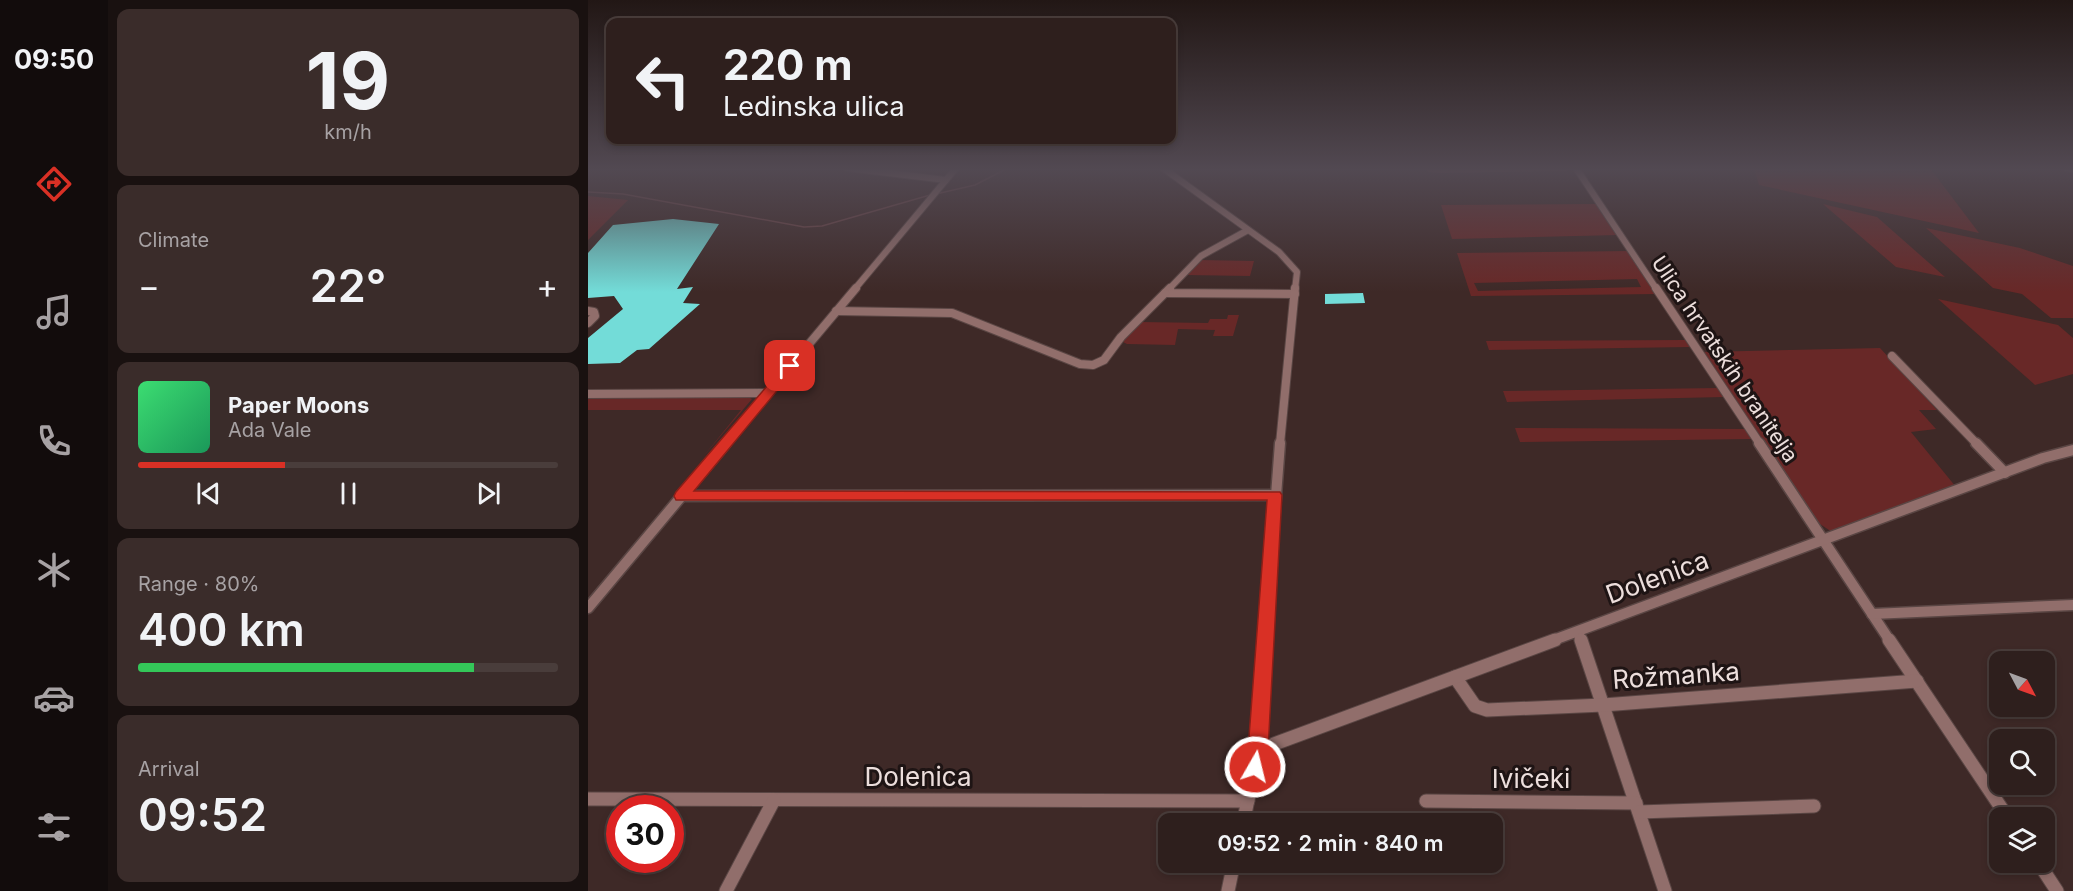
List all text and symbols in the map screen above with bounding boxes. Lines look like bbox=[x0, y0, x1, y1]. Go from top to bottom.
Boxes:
text: 19 bbox=[306, 33, 390, 128]
text: 220 m bbox=[723, 39, 853, 90]
icon: left bbox=[624, 42, 702, 120]
text: 09:50 bbox=[14, 43, 94, 76]
text: Ledinska ulica bbox=[723, 90, 905, 123]
text: km/h bbox=[324, 120, 372, 144]
icon: directions bbox=[33, 163, 75, 205]
text: Climate bbox=[138, 228, 209, 252]
street label: Ulica hrvatskih branitelja bbox=[1647, 251, 1803, 467]
text: 22° bbox=[310, 258, 386, 313]
text: − bbox=[138, 266, 160, 306]
text: + bbox=[536, 266, 558, 306]
icon: music bbox=[33, 291, 75, 333]
pin bbox=[764, 340, 815, 391]
icon: arrive bbox=[773, 349, 806, 382]
text: Paper Moons bbox=[228, 392, 369, 418]
text: Ada Vale bbox=[228, 418, 311, 442]
icon: phone bbox=[33, 420, 75, 462]
icon: previous bbox=[192, 477, 225, 510]
icon: pause bbox=[332, 477, 365, 510]
icon: next bbox=[472, 477, 505, 510]
street label: Dolenica bbox=[1601, 544, 1713, 610]
icon: climate bbox=[33, 549, 75, 591]
text: Range · 80% bbox=[138, 572, 259, 596]
text: 400 km bbox=[138, 602, 305, 657]
north arrow bbox=[1989, 651, 2055, 717]
map controls bbox=[1989, 651, 2055, 873]
street label: Rožmanka bbox=[1611, 655, 1741, 695]
icon: car bbox=[33, 677, 75, 719]
button: search bbox=[1989, 729, 2055, 795]
position arrow bbox=[1223, 735, 1287, 799]
text: Arrival bbox=[138, 757, 200, 781]
street label: Dolenica bbox=[864, 761, 972, 792]
street label: Ivičeki bbox=[1492, 763, 1570, 794]
text: 09:52 bbox=[138, 787, 267, 842]
speed limit sign: 30 bbox=[606, 795, 684, 873]
icon: filters bbox=[33, 806, 75, 848]
button: layers bbox=[1989, 807, 2055, 873]
text: 09:52 · 2 min · 840 m bbox=[1217, 830, 1444, 856]

